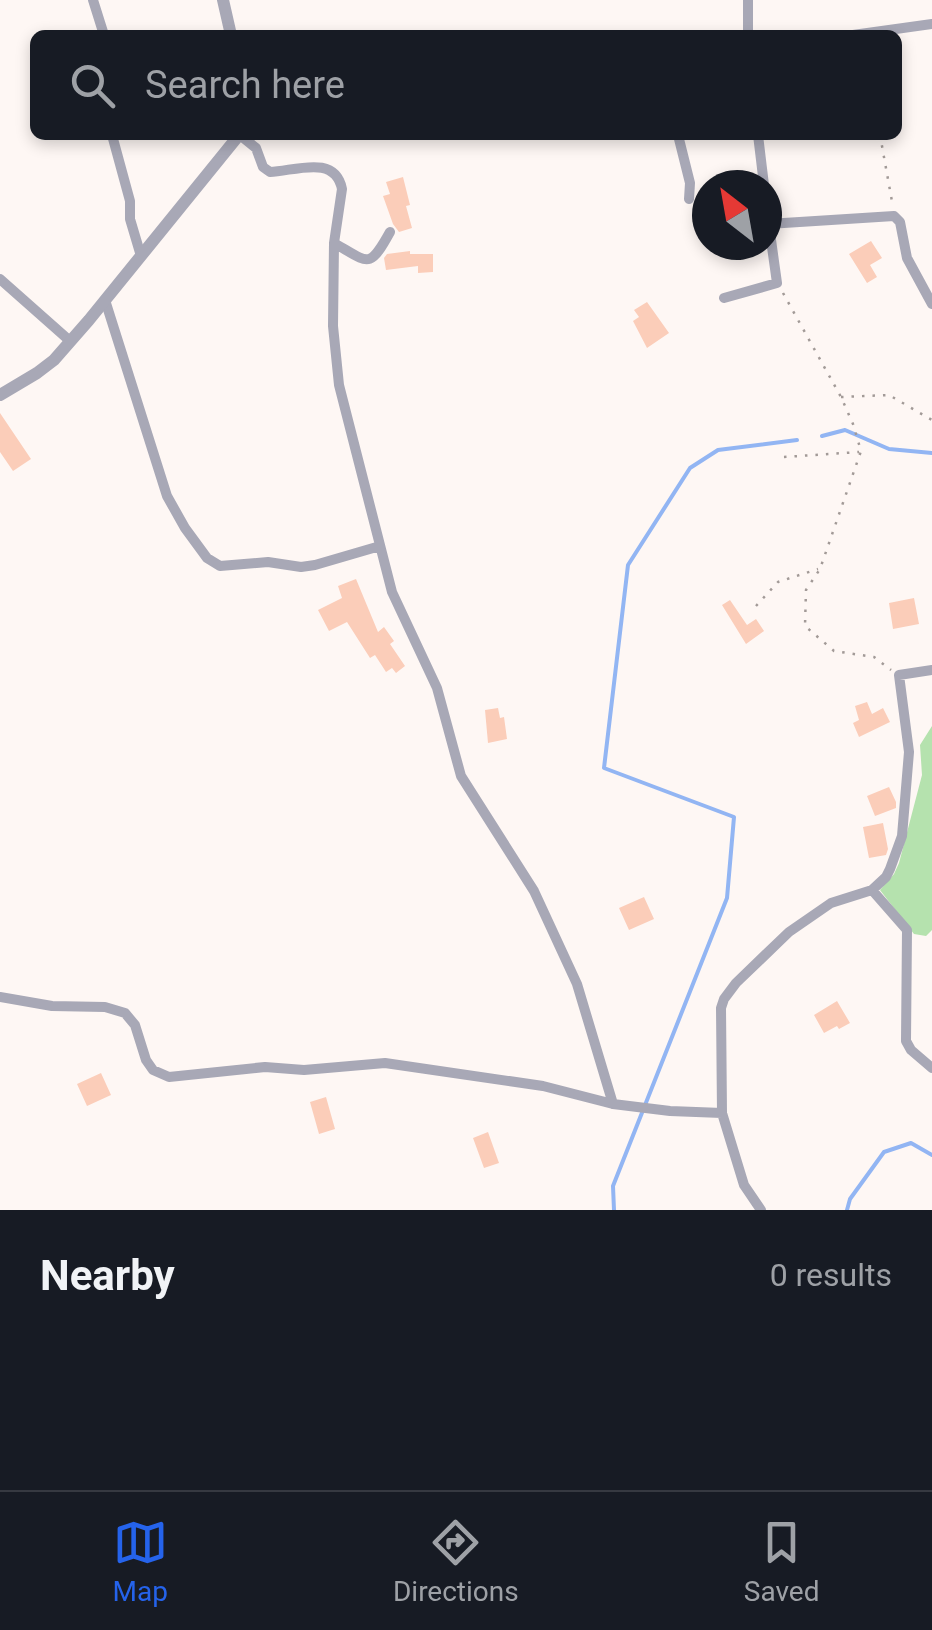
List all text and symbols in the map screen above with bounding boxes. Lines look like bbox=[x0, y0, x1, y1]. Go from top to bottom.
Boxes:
search box bbox=[30, 30, 902, 140]
icon: search bbox=[65, 58, 120, 113]
text: Search here bbox=[145, 63, 345, 107]
north arrow bbox=[692, 170, 782, 260]
text: Nearby bbox=[40, 1251, 175, 1300]
text: 0 results bbox=[770, 1256, 892, 1294]
tab: Map bbox=[113, 1515, 168, 1608]
tab: Directions bbox=[393, 1515, 519, 1608]
tab: Saved bbox=[744, 1515, 819, 1608]

